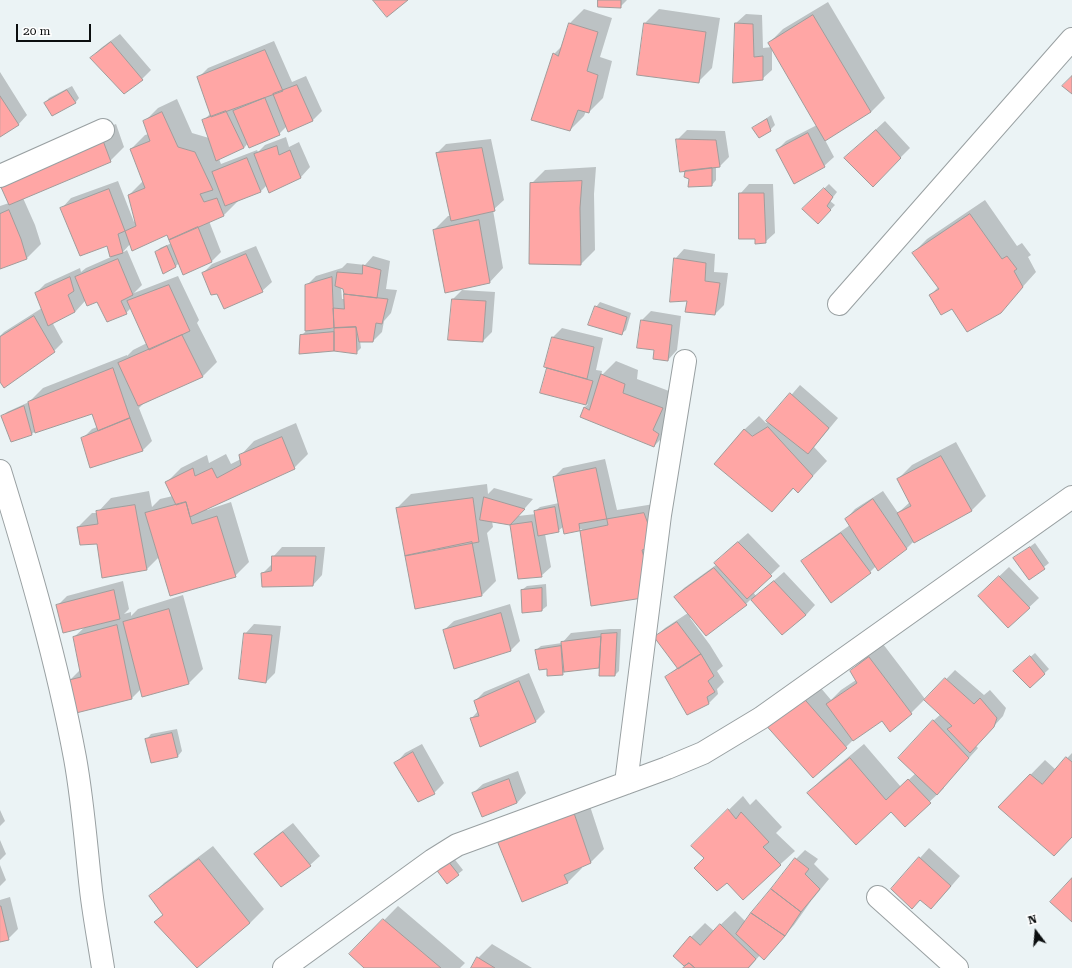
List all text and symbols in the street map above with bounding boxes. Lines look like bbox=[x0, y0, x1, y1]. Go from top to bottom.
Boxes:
scale bar bbox=[18, 16, 93, 42]
text: 20 m bbox=[23, 24, 50, 38]
north arrow bbox=[1016, 912, 1056, 952]
text: N bbox=[1027, 913, 1038, 927]

